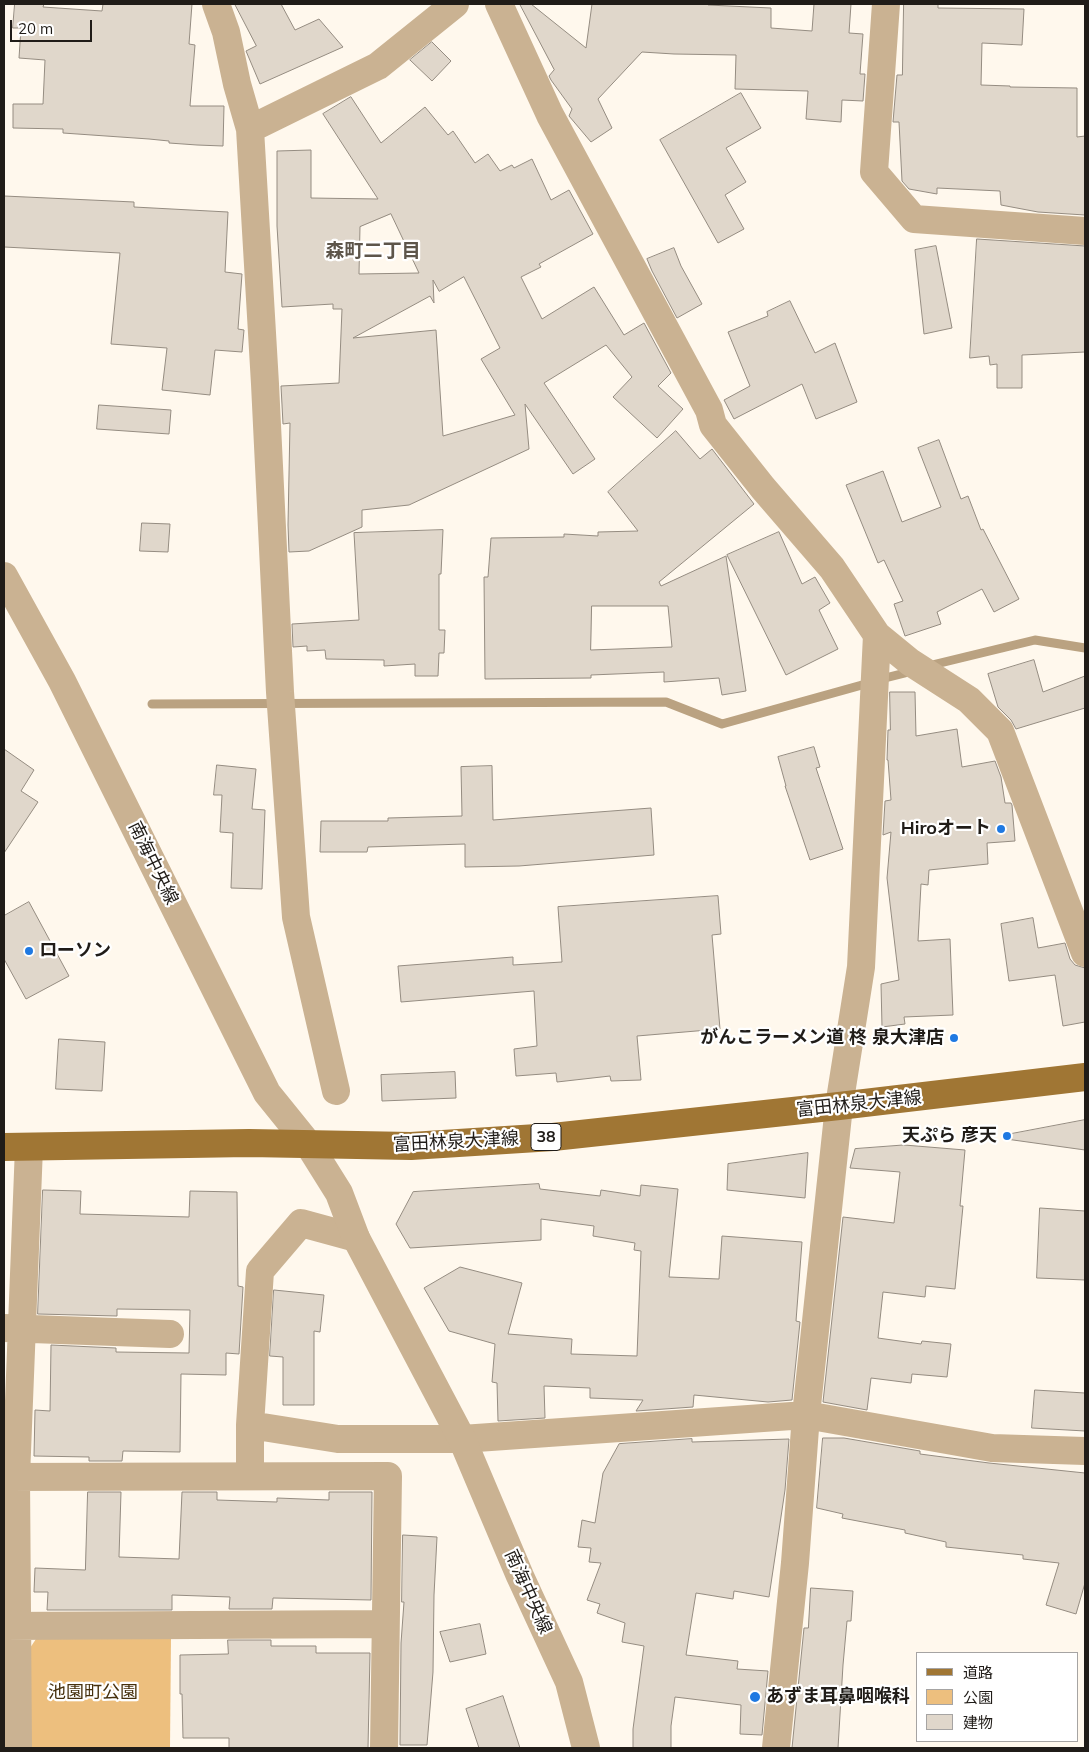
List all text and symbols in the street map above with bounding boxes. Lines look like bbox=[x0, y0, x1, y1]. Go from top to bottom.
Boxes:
scale bar bbox=[12, 10, 95, 42]
text: 20 m bbox=[18, 19, 53, 38]
district label: 森町二丁目 bbox=[326, 240, 420, 262]
street label: 南海中央線 bbox=[124, 818, 182, 908]
place label: Hiroオート bbox=[901, 818, 991, 840]
marker: Hiroオート bbox=[995, 823, 1007, 835]
place label: ローソン bbox=[39, 940, 111, 962]
marker: ローソン bbox=[23, 945, 35, 957]
place label: がんこラーメン道 柊 泉大津店 bbox=[700, 1027, 944, 1049]
marker: がんこラーメン道 柊 泉大津店 bbox=[948, 1032, 960, 1044]
street label: 富田林泉大津線 bbox=[795, 1087, 923, 1121]
road number: 38 bbox=[531, 1124, 561, 1150]
place label: 天ぷら 彦天 bbox=[902, 1125, 997, 1147]
street label: 富田林泉大津線 bbox=[393, 1128, 519, 1156]
marker: 天ぷら 彦天 bbox=[1001, 1130, 1013, 1142]
street label: 南海中央線 bbox=[500, 1546, 556, 1638]
legend bbox=[916, 1652, 1079, 1742]
text: 道路 bbox=[963, 1663, 993, 1682]
park label: 池園町公園 bbox=[48, 1682, 138, 1704]
place label: あずま耳鼻咽喉科 bbox=[766, 1686, 910, 1708]
text: 公園 bbox=[963, 1688, 993, 1707]
marker: あずま耳鼻咽喉科 bbox=[748, 1690, 762, 1704]
text: 建物 bbox=[963, 1713, 993, 1732]

